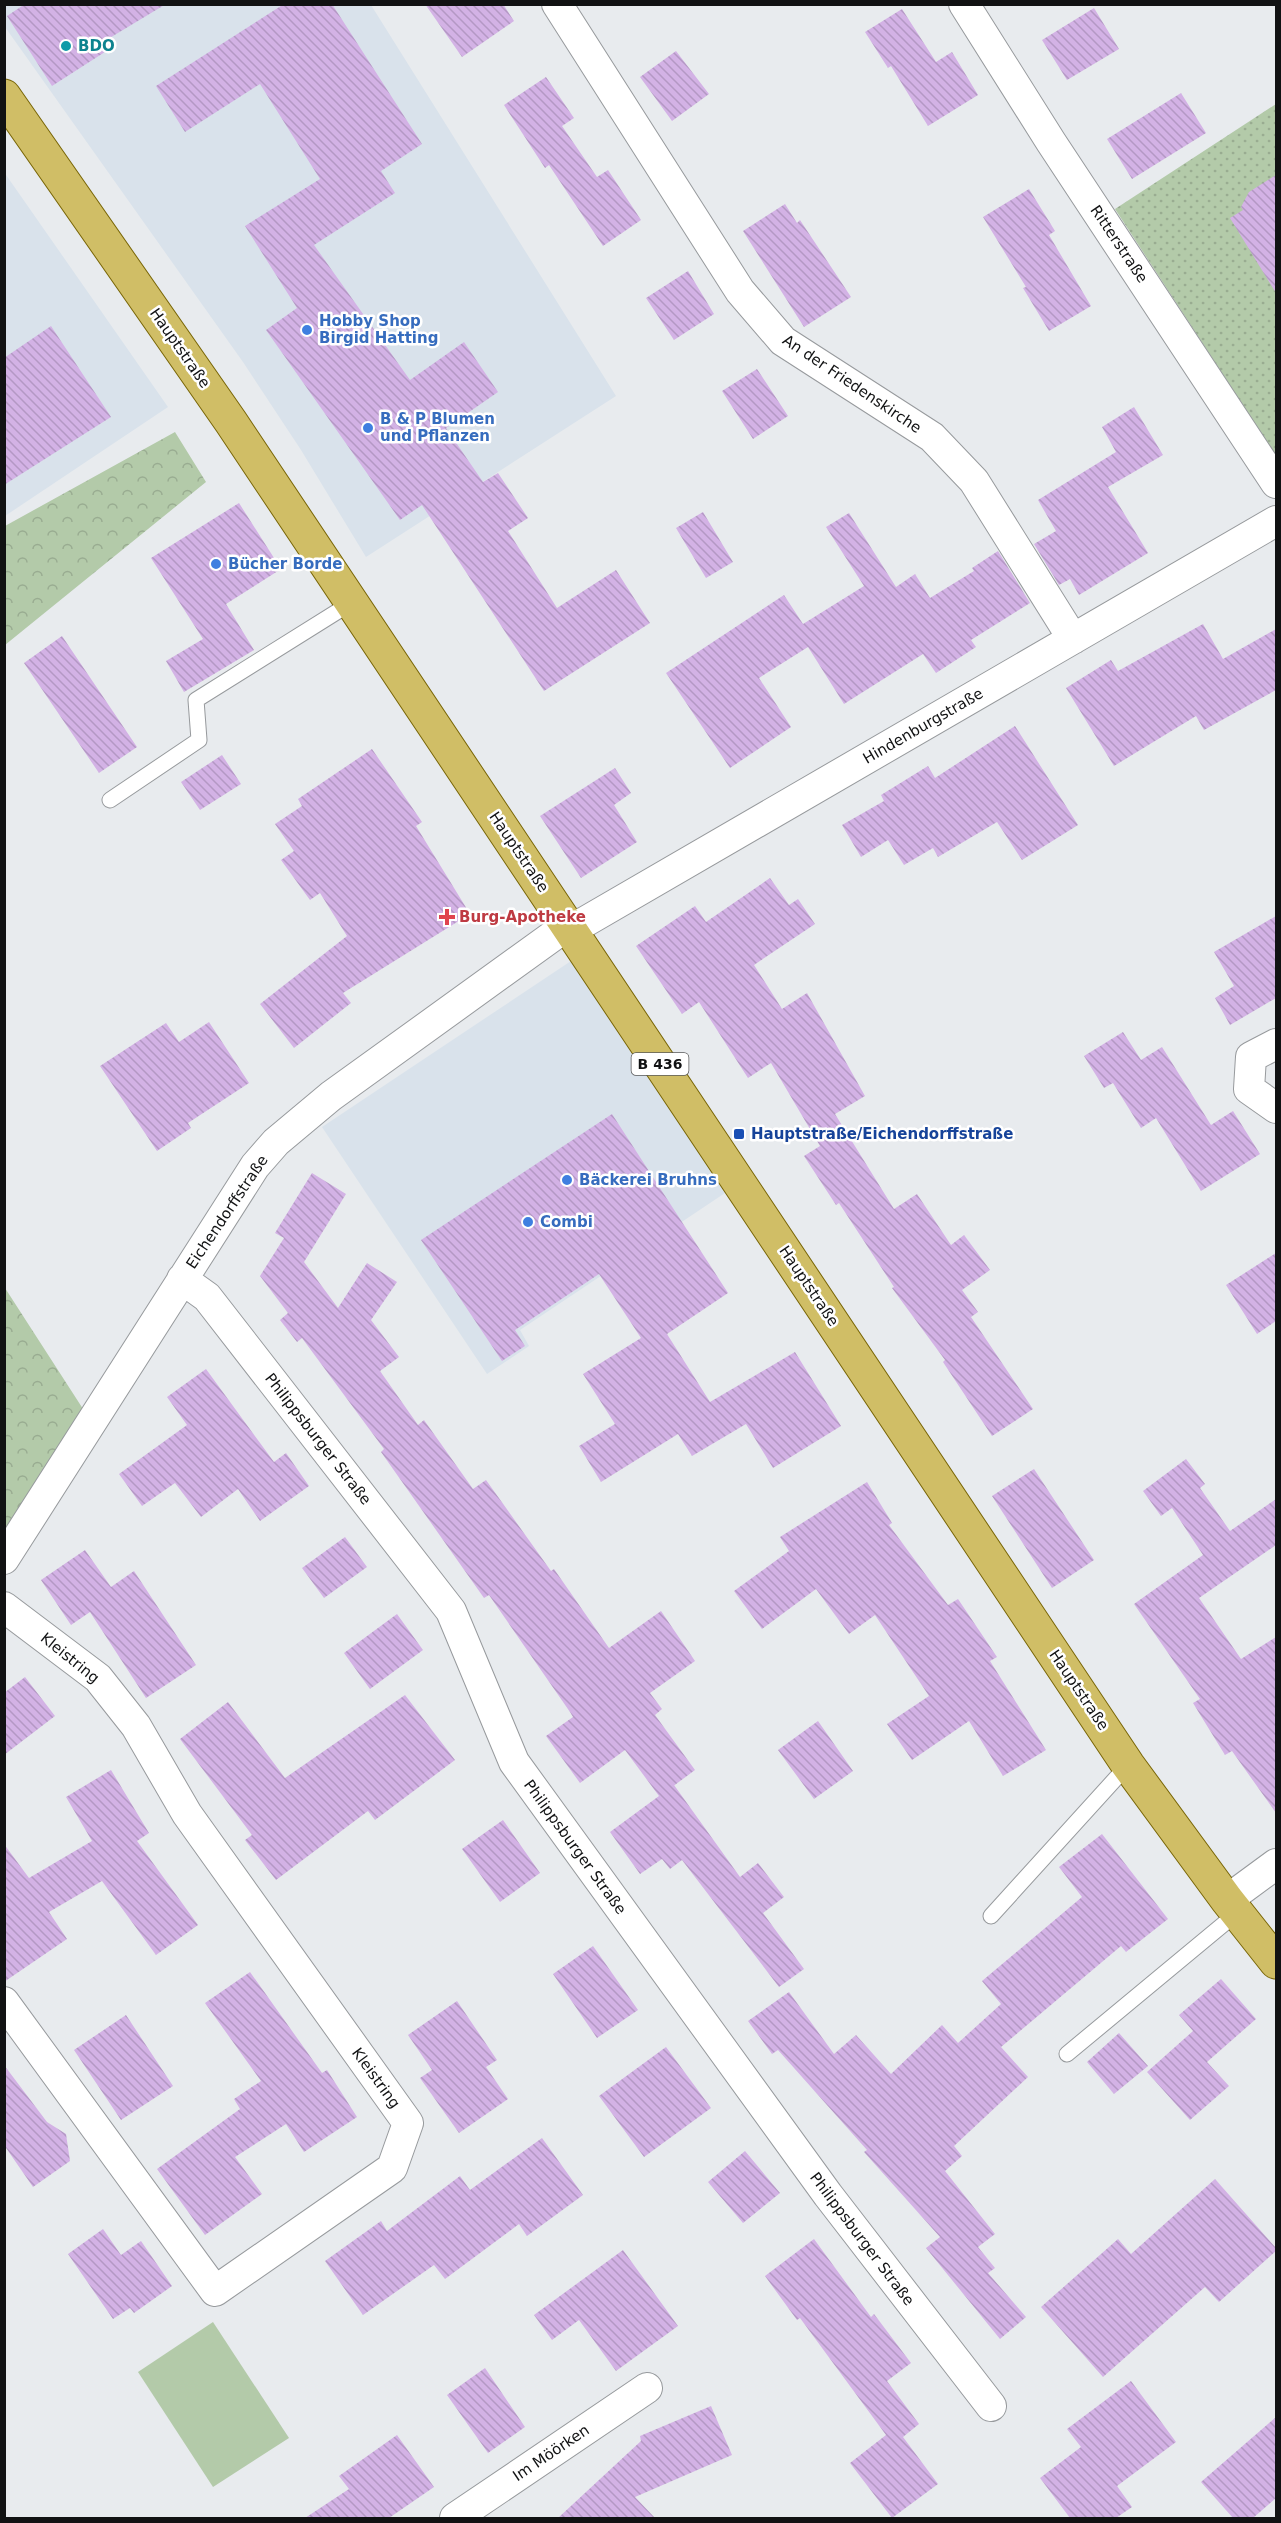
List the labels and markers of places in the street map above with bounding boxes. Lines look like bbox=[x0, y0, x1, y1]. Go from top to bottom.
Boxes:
place label: BDO bbox=[78, 37, 115, 55]
marker: BDO bbox=[59, 39, 73, 53]
place label: Hobby Shop Birgid Hatting bbox=[319, 312, 438, 347]
marker: Hobby Shop Birgid Hatting bbox=[300, 323, 314, 337]
place label: B & P Blumen und Pflanzen bbox=[380, 410, 495, 445]
marker: B & P Blumen und Pflanzen bbox=[361, 421, 375, 435]
place label: Bücher Borde bbox=[228, 555, 343, 573]
marker: Bücher Borde bbox=[209, 557, 223, 571]
place label: Burg-Apotheke bbox=[459, 908, 586, 926]
marker: Burg-Apotheke bbox=[440, 910, 454, 924]
place label: Hauptstraße/Eichendorffstraße bbox=[751, 1125, 1013, 1143]
marker: Hauptstraße/Eichendorffstraße bbox=[732, 1127, 746, 1141]
place label: Bäckerei Bruhns bbox=[579, 1171, 717, 1189]
marker: Bäckerei Bruhns bbox=[560, 1173, 574, 1187]
place label: Combi bbox=[540, 1213, 593, 1231]
marker: Combi bbox=[521, 1215, 535, 1229]

